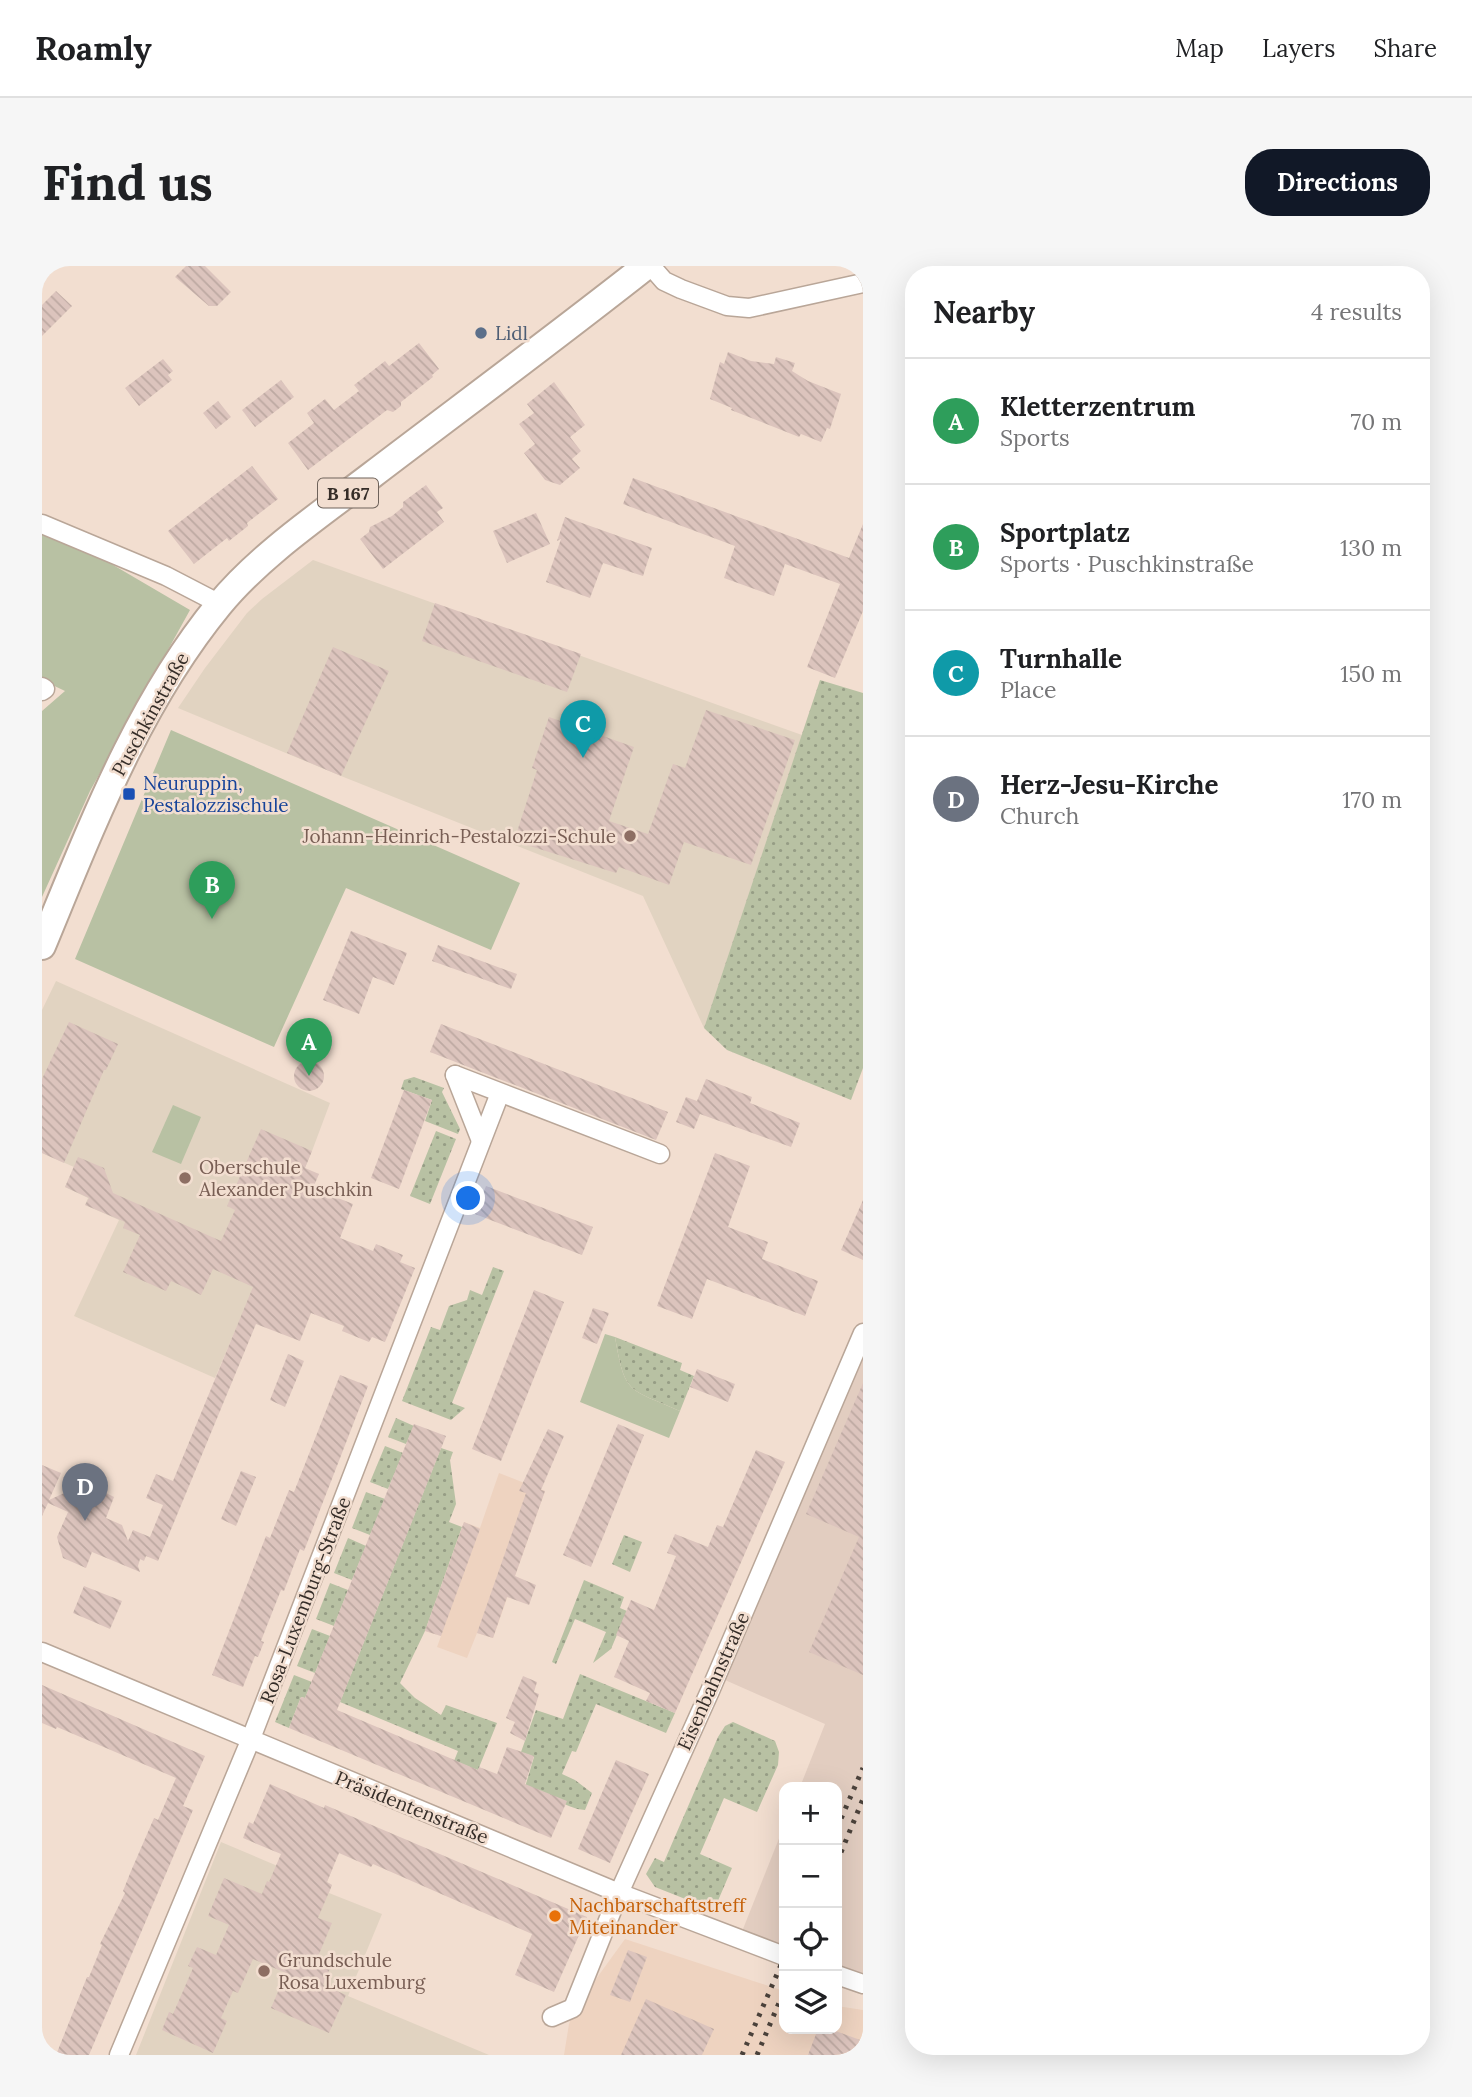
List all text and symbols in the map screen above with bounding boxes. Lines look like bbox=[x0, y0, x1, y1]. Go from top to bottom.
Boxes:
text: Roamly bbox=[35, 27, 152, 69]
text: Map bbox=[1175, 33, 1224, 64]
text: Layers bbox=[1262, 33, 1335, 64]
text: Share bbox=[1373, 33, 1437, 64]
button: Directions bbox=[1245, 149, 1430, 216]
text: Find us bbox=[42, 151, 213, 213]
text: Nearby bbox=[933, 293, 1035, 331]
text: 4 results bbox=[1311, 297, 1402, 326]
place label: Lidl bbox=[495, 321, 528, 345]
marker: Lidl bbox=[473, 325, 489, 341]
text: Kletterzentrum bbox=[1000, 390, 1195, 423]
text: A bbox=[948, 407, 964, 436]
text: 70 m bbox=[1351, 407, 1402, 436]
text: Sports bbox=[1000, 423, 1070, 452]
road number: B 167 bbox=[318, 478, 378, 508]
text: Sportplatz bbox=[1000, 516, 1130, 549]
text: B bbox=[948, 533, 964, 562]
text: 130 m bbox=[1340, 533, 1402, 562]
text: Sports · Puschkinstraße bbox=[1000, 549, 1254, 578]
text: Turnhalle bbox=[1000, 642, 1122, 675]
street label: Puschkinstraße bbox=[106, 648, 194, 780]
text: C bbox=[948, 659, 964, 688]
text: 150 m bbox=[1340, 659, 1402, 688]
text: Place bbox=[1000, 675, 1057, 704]
pin: C bbox=[560, 700, 606, 758]
text: Herz-Jesu-Kirche bbox=[1000, 768, 1219, 801]
place label: Neuruppin, Pestalozzischule bbox=[143, 771, 289, 817]
text: D bbox=[947, 785, 965, 814]
text: 170 m bbox=[1342, 785, 1402, 814]
marker: Neuruppin, Pestalozzischule bbox=[121, 786, 137, 802]
text: Church bbox=[1000, 801, 1079, 830]
place label: Johann-Heinrich-Pestalozzi-Schule bbox=[301, 824, 616, 848]
marker: Johann-Heinrich-Pestalozzi-Schule bbox=[622, 828, 638, 844]
pin: B bbox=[189, 861, 235, 919]
pin: A bbox=[286, 1018, 332, 1076]
place label: Oberschule Alexander Puschkin bbox=[198, 1155, 373, 1201]
marker: Oberschule Alexander Puschkin bbox=[177, 1170, 193, 1186]
your location bbox=[451, 1181, 485, 1215]
pin: D bbox=[62, 1463, 108, 1521]
street label: Rosa-Luxemburg-Straße bbox=[254, 1493, 356, 1707]
street label: Eisenbahnstraße bbox=[672, 1608, 754, 1754]
street label: Präsidentenstraße bbox=[332, 1765, 492, 1849]
map controls bbox=[779, 1782, 842, 2034]
button: + bbox=[779, 1782, 842, 1845]
button: − bbox=[779, 1845, 842, 1908]
place label: Nachbarschaftstreff Miteinander bbox=[569, 1893, 747, 1939]
marker: Nachbarschaftstreff Miteinander bbox=[547, 1908, 563, 1924]
button: locate bbox=[779, 1908, 842, 1971]
place label: Grundschule Rosa Luxemburg bbox=[278, 1948, 426, 1994]
marker: Grundschule Rosa Luxemburg bbox=[256, 1963, 272, 1979]
button: layers bbox=[779, 1971, 842, 2034]

